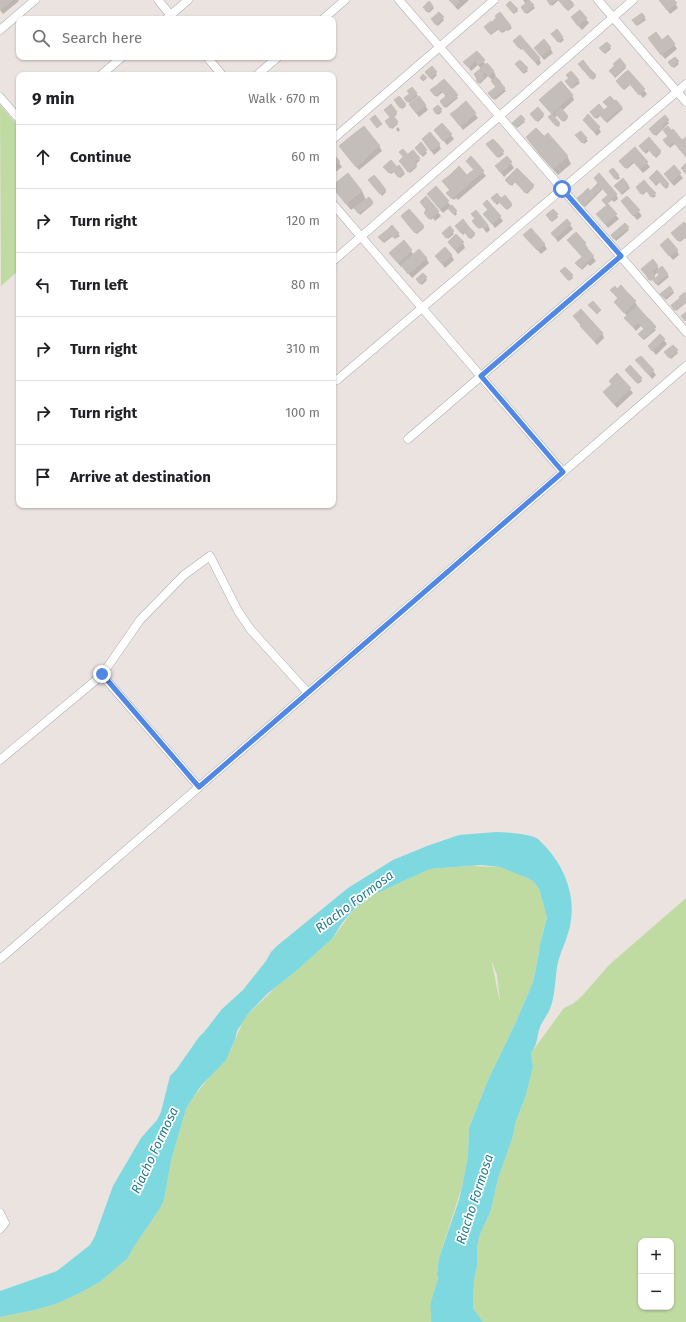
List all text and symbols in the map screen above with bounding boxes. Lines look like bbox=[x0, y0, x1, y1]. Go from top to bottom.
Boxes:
search box bbox=[16, 16, 336, 60]
icon: search bbox=[30, 27, 52, 49]
text: Search here bbox=[62, 29, 142, 47]
text: 9 min bbox=[32, 88, 75, 109]
text: Walk · 670 m bbox=[248, 91, 320, 106]
icon: ahead bbox=[32, 146, 54, 168]
text: Continue bbox=[70, 148, 131, 166]
text: 60 m bbox=[291, 149, 320, 164]
route start bbox=[553, 180, 571, 198]
icon: right bbox=[32, 210, 54, 232]
text: Turn right bbox=[70, 212, 137, 230]
text: 120 m bbox=[286, 213, 320, 228]
icon: left bbox=[32, 274, 54, 296]
text: Turn left bbox=[70, 276, 128, 294]
text: 80 m bbox=[291, 277, 320, 292]
icon: right bbox=[32, 338, 54, 360]
text: Turn right bbox=[70, 340, 137, 358]
text: 310 m bbox=[286, 341, 320, 356]
icon: right bbox=[32, 402, 54, 424]
text: Turn right bbox=[70, 404, 137, 422]
text: 100 m bbox=[285, 405, 320, 420]
icon: arrive bbox=[32, 466, 54, 488]
text: Arrive at destination bbox=[70, 468, 211, 486]
route end bbox=[93, 665, 111, 683]
water label: Riacho Formosa bbox=[312, 867, 396, 936]
water label: Riacho Formosa bbox=[128, 1105, 181, 1196]
water label: Riacho Formosa bbox=[453, 1152, 496, 1246]
map controls bbox=[638, 1238, 674, 1310]
button: + bbox=[638, 1238, 674, 1274]
button: − bbox=[638, 1274, 674, 1310]

